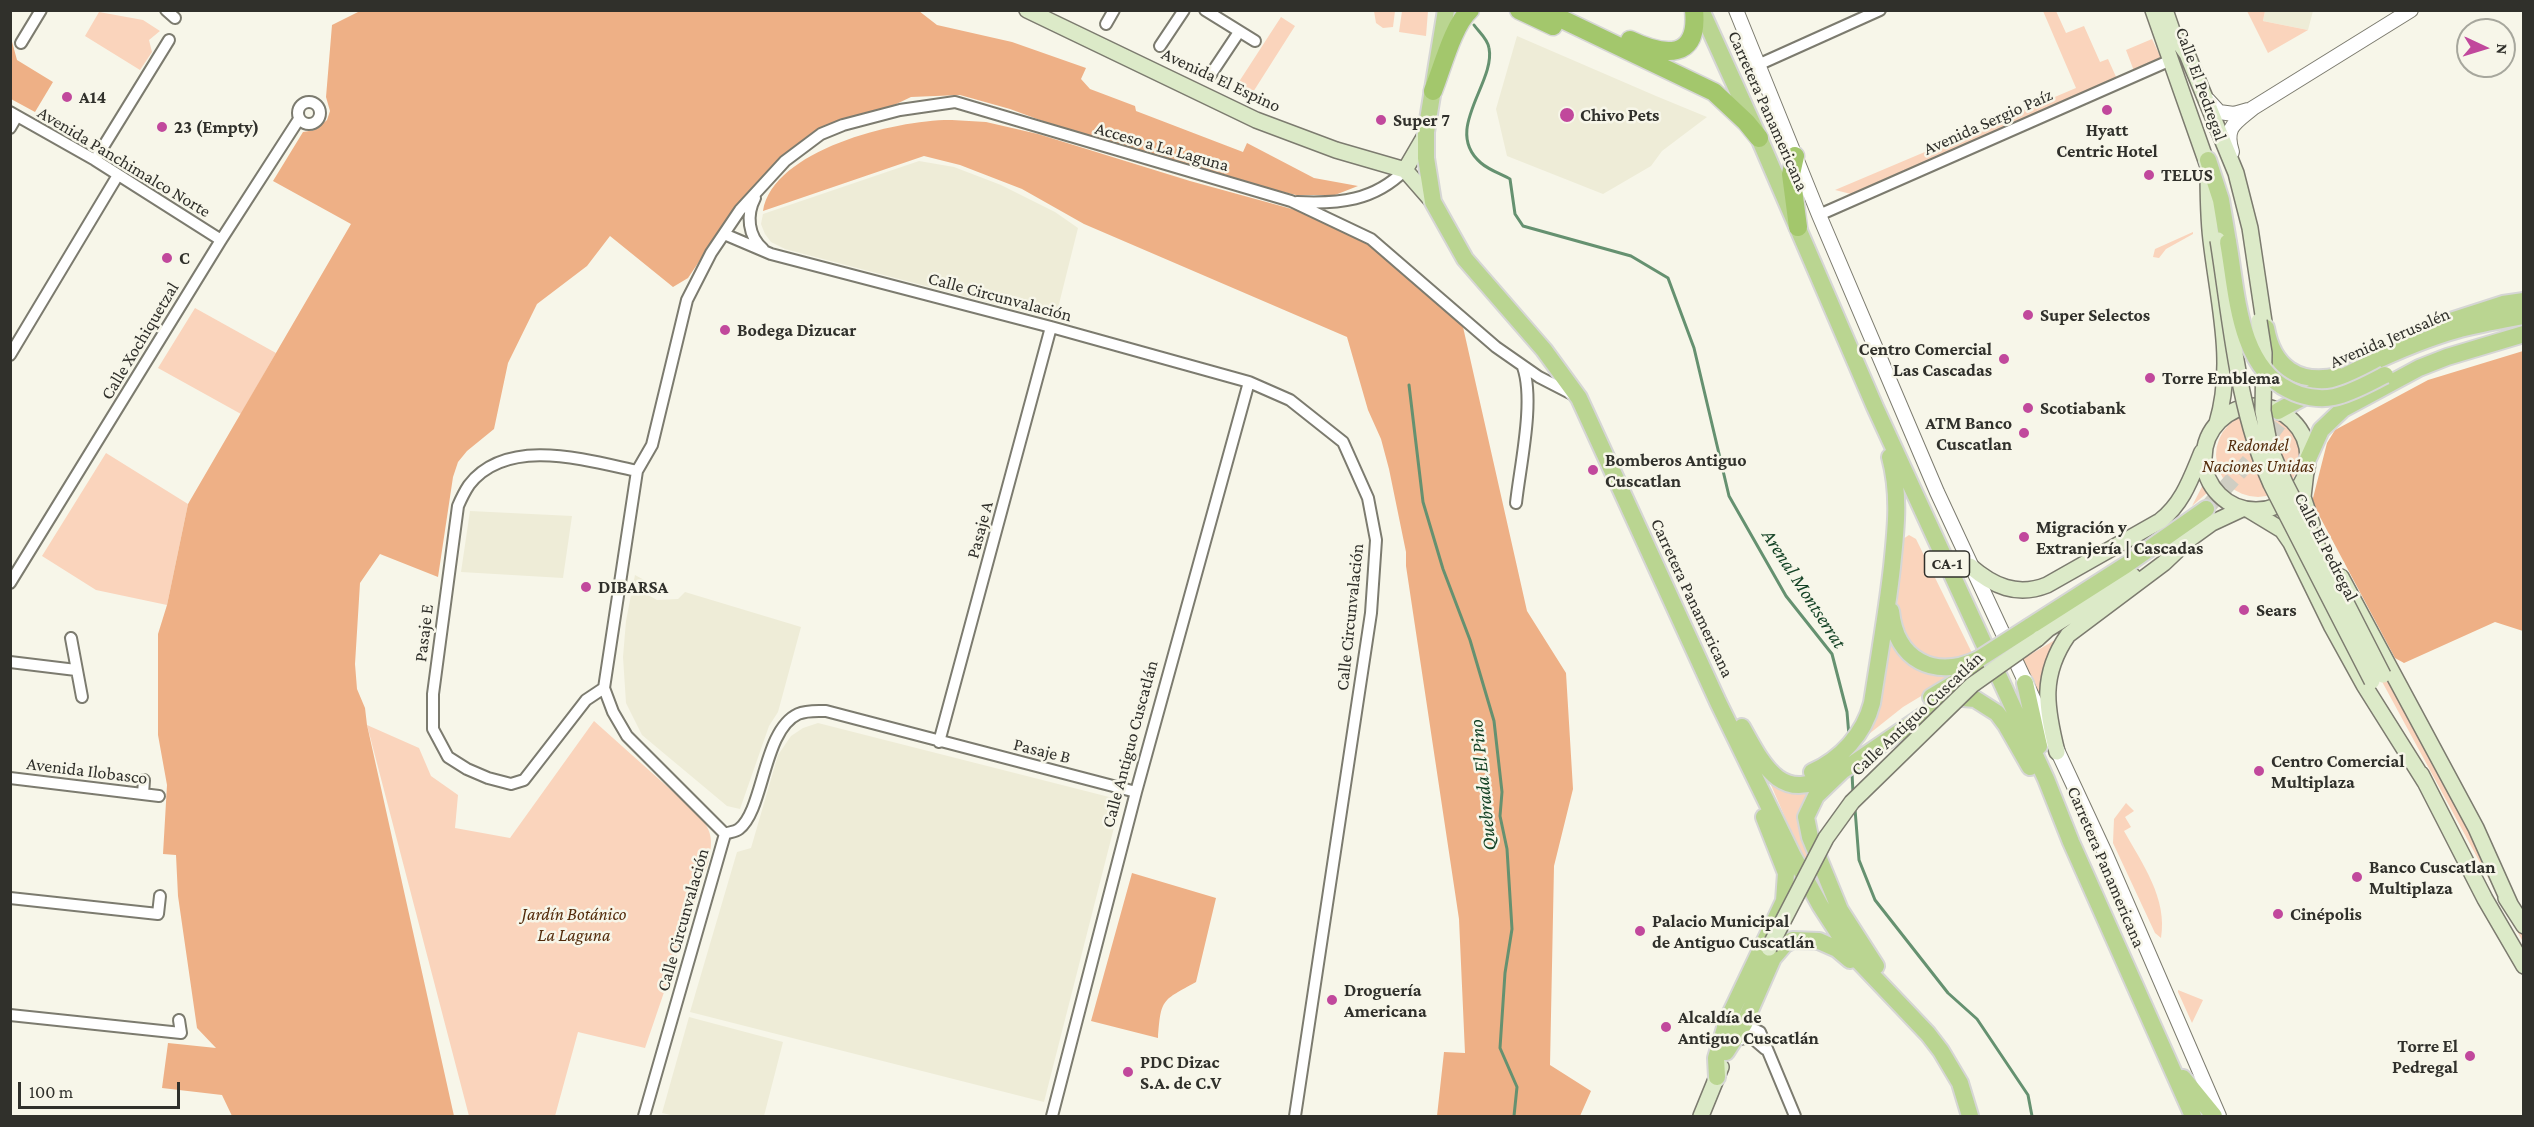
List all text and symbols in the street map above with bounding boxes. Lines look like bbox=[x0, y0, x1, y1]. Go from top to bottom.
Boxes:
north arrow bbox=[2456, 18, 2516, 78]
street label: Calle El Pedregal bbox=[2170, 24, 2232, 144]
street label: Carretera Panamericana bbox=[1723, 28, 1813, 194]
street label: Avenida El Espino bbox=[1158, 43, 1284, 117]
text: N bbox=[2494, 43, 2511, 55]
street label: Avenida Sergio Paíz bbox=[1920, 84, 2056, 160]
place label: A14 bbox=[79, 86, 106, 108]
marker: A14 bbox=[60, 90, 74, 104]
street label: Avenida Panchimalco Norte bbox=[34, 102, 214, 222]
marker: Hyatt Centric Hotel bbox=[2100, 103, 2114, 117]
place label: Chivo Pets bbox=[1580, 104, 1659, 126]
marker: Chivo Pets bbox=[1558, 106, 1576, 124]
place label: Super 7 bbox=[1393, 109, 1450, 131]
marker: Super 7 bbox=[1374, 113, 1388, 127]
place label: 23 (Empty) bbox=[174, 116, 259, 138]
street label: Acceso a La Laguna bbox=[1093, 118, 1231, 176]
place label: Hyatt Centric Hotel bbox=[2056, 119, 2158, 162]
marker: 23 (Empty) bbox=[155, 120, 169, 134]
place label: TELUS bbox=[2161, 164, 2213, 186]
marker: TELUS bbox=[2142, 168, 2156, 182]
place label: C bbox=[179, 247, 190, 269]
marker: C bbox=[160, 251, 174, 265]
street label: Calle Circunvalación bbox=[926, 267, 1074, 327]
street label: Calle Xochiquetzal bbox=[96, 278, 184, 404]
street label: Avenida Jerusalén bbox=[2327, 303, 2453, 373]
place label: Super Selectos bbox=[2040, 304, 2150, 326]
marker: Super Selectos bbox=[2021, 308, 2035, 322]
place label: Bodega Dizucar bbox=[737, 319, 857, 341]
marker: Bodega Dizucar bbox=[718, 323, 732, 337]
place label: Centro Comercial Las Cascadas bbox=[1859, 338, 1992, 380]
marker: Centro Comercial Las Cascadas bbox=[1997, 352, 2011, 366]
place label: Torre Emblema bbox=[2162, 367, 2280, 389]
marker: Torre Emblema bbox=[2143, 371, 2157, 385]
place label: Scotiabank bbox=[2040, 397, 2126, 419]
marker: Scotiabank bbox=[2021, 401, 2035, 415]
place label: ATM Banco Cuscatlan bbox=[1925, 412, 2012, 454]
marker: ATM Banco Cuscatlan bbox=[2017, 426, 2031, 440]
park label: Redondel Naciones Unidas bbox=[2202, 434, 2314, 476]
place label: Bomberos Antiguo Cuscatlan bbox=[1605, 449, 1747, 492]
marker: Bomberos Antiguo Cuscatlan bbox=[1586, 463, 1600, 477]
street label: Calle El Pedregal bbox=[2289, 489, 2363, 605]
street label: Pasaje A bbox=[962, 499, 998, 561]
street label: Carretera Panamericana bbox=[1646, 515, 1738, 681]
place label: Migración y Extranjería | Cascadas bbox=[2036, 516, 2203, 558]
water label: Arenal Montserrat bbox=[1757, 525, 1851, 653]
marker: Migración y Extranjería | Cascadas bbox=[2017, 530, 2031, 544]
street label: Calle Circunvalación bbox=[1332, 542, 1368, 692]
road number: CA-1 bbox=[1924, 551, 1970, 577]
place label: DIBARSA bbox=[598, 576, 668, 598]
marker: DIBARSA bbox=[579, 580, 593, 594]
place label: Sears bbox=[2256, 599, 2296, 621]
street label: Pasaje E bbox=[410, 603, 438, 663]
marker: Sears bbox=[2237, 603, 2251, 617]
street label: Calle Antiguo Cuscatlán bbox=[1847, 647, 1987, 781]
street label: Calle Antiguo Cuscatlán bbox=[1097, 658, 1163, 830]
water label: Quebrada El Pino bbox=[1464, 718, 1502, 852]
street label: Pasaje B bbox=[1011, 734, 1073, 768]
place label: Centro Comercial Multiplaza bbox=[2271, 750, 2404, 792]
street label: Avenida Ilobasco bbox=[25, 753, 149, 789]
marker: Centro Comercial Multiplaza bbox=[2252, 764, 2266, 778]
street label: Carretera Panamericana bbox=[2062, 783, 2150, 951]
street label: Calle Circunvalación bbox=[652, 846, 714, 994]
place label: Banco Cuscatlan Multiplaza bbox=[2369, 856, 2496, 898]
marker: Banco Cuscatlan Multiplaza bbox=[2350, 870, 2364, 884]
park label: Jardín Botánico La Laguna bbox=[522, 903, 626, 946]
place label: Cinépolis bbox=[2290, 903, 2362, 925]
marker: Cinépolis bbox=[2271, 907, 2285, 921]
place label: Palacio Municipal de Antiguo Cuscatlán bbox=[1652, 910, 1815, 952]
marker: Palacio Municipal de Antiguo Cuscatlán bbox=[1633, 924, 1647, 938]
place label: Droguería Americana bbox=[1344, 979, 1427, 1022]
marker: Droguería Americana bbox=[1325, 993, 1339, 1007]
place label: Alcaldía de Antiguo Cuscatlán bbox=[1678, 1006, 1819, 1048]
marker: Alcaldía de Antiguo Cuscatlán bbox=[1659, 1020, 1673, 1034]
place label: Torre El Pedregal bbox=[2392, 1035, 2458, 1078]
marker: Torre El Pedregal bbox=[2463, 1049, 2477, 1063]
place label: PDC Dizac S.A. de C.V bbox=[1140, 1051, 1221, 1094]
marker: PDC Dizac S.A. de C.V bbox=[1121, 1065, 1135, 1079]
scale bar bbox=[21, 1070, 183, 1108]
text: 100 m bbox=[29, 1082, 73, 1102]

